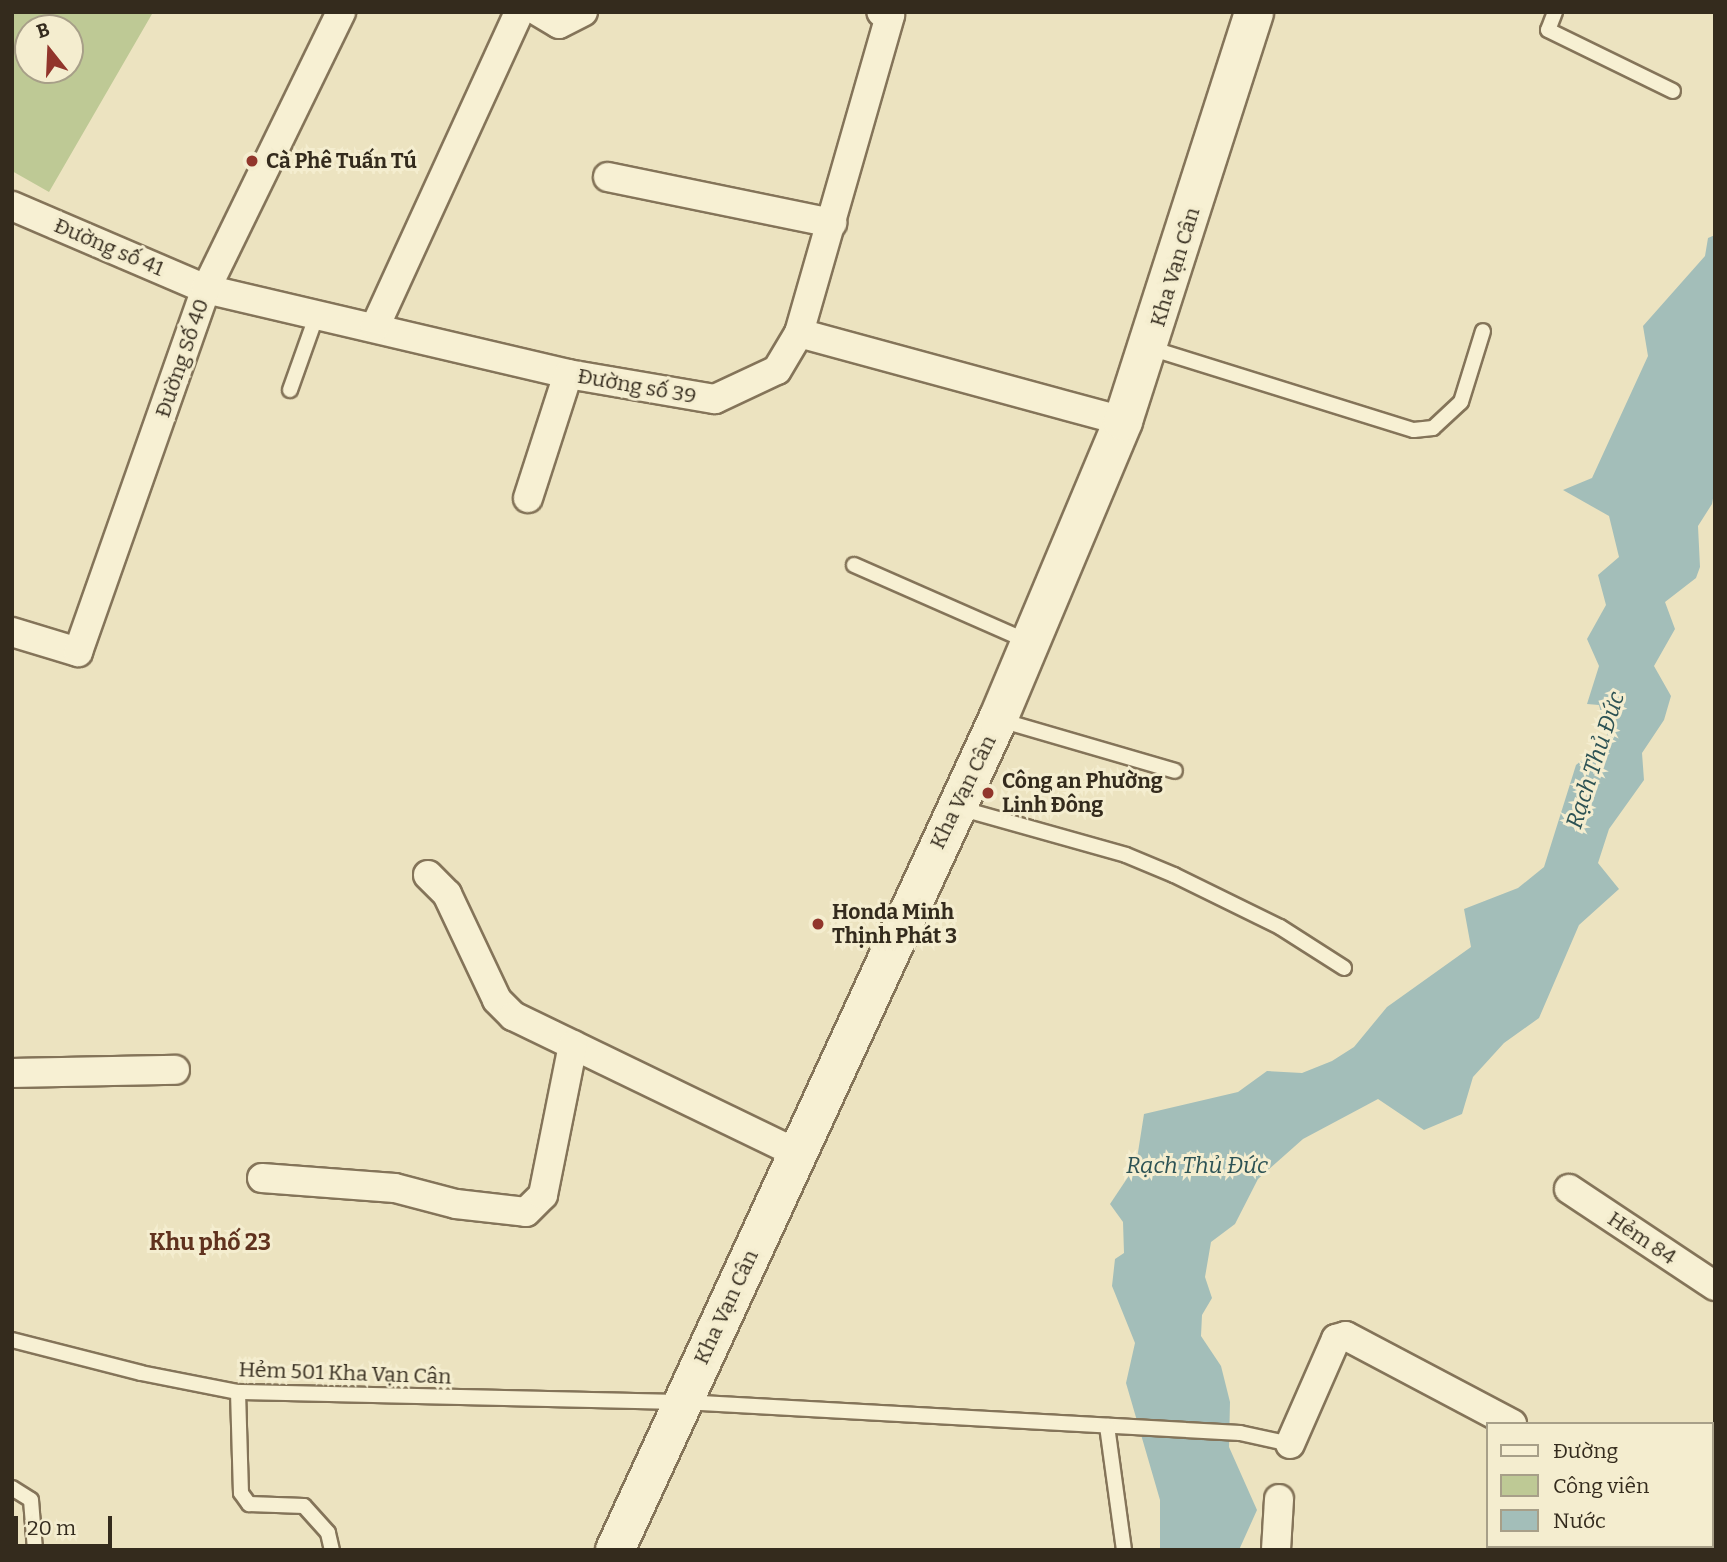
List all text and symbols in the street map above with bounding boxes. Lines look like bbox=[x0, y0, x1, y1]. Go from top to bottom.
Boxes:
north arrow bbox=[14, 14, 84, 84]
text: B bbox=[34, 18, 52, 43]
place label: Cà Phê Tuấn Tú bbox=[266, 148, 417, 174]
marker: Cà Phê Tuấn Tú bbox=[244, 153, 260, 169]
street label: Kha Vạn Cân bbox=[1145, 204, 1205, 330]
street label: Đường số 41 bbox=[50, 213, 168, 281]
street label: Đường Số 40 bbox=[150, 295, 214, 421]
street label: Đường số 39 bbox=[576, 363, 698, 409]
water label: Rạch Thủ Đức bbox=[1560, 688, 1630, 832]
street label: Kha Vạn Cân bbox=[925, 731, 1001, 853]
place label: Công an Phường Linh Đông bbox=[1002, 768, 1163, 818]
marker: Công an Phường Linh Đông bbox=[980, 785, 996, 801]
place label: Honda Minh Thịnh Phát 3 bbox=[832, 899, 957, 949]
marker: Honda Minh Thịnh Phát 3 bbox=[810, 916, 826, 932]
water label: Rạch Thủ Đức bbox=[1126, 1151, 1268, 1179]
street label: Hẻm 84 bbox=[1603, 1206, 1681, 1270]
district label: Khu phố 23 bbox=[149, 1228, 271, 1256]
street label: Kha Vạn Cân bbox=[689, 1246, 763, 1368]
street label: Hẻm 501 Kha Vạn Cân bbox=[238, 1357, 452, 1389]
legend bbox=[1486, 1422, 1713, 1548]
text: Đường bbox=[1553, 1438, 1618, 1464]
text: Công viên bbox=[1553, 1473, 1649, 1499]
scale bar bbox=[18, 1502, 116, 1546]
text: Nước bbox=[1553, 1508, 1606, 1534]
text: 20 m bbox=[27, 1515, 76, 1541]

